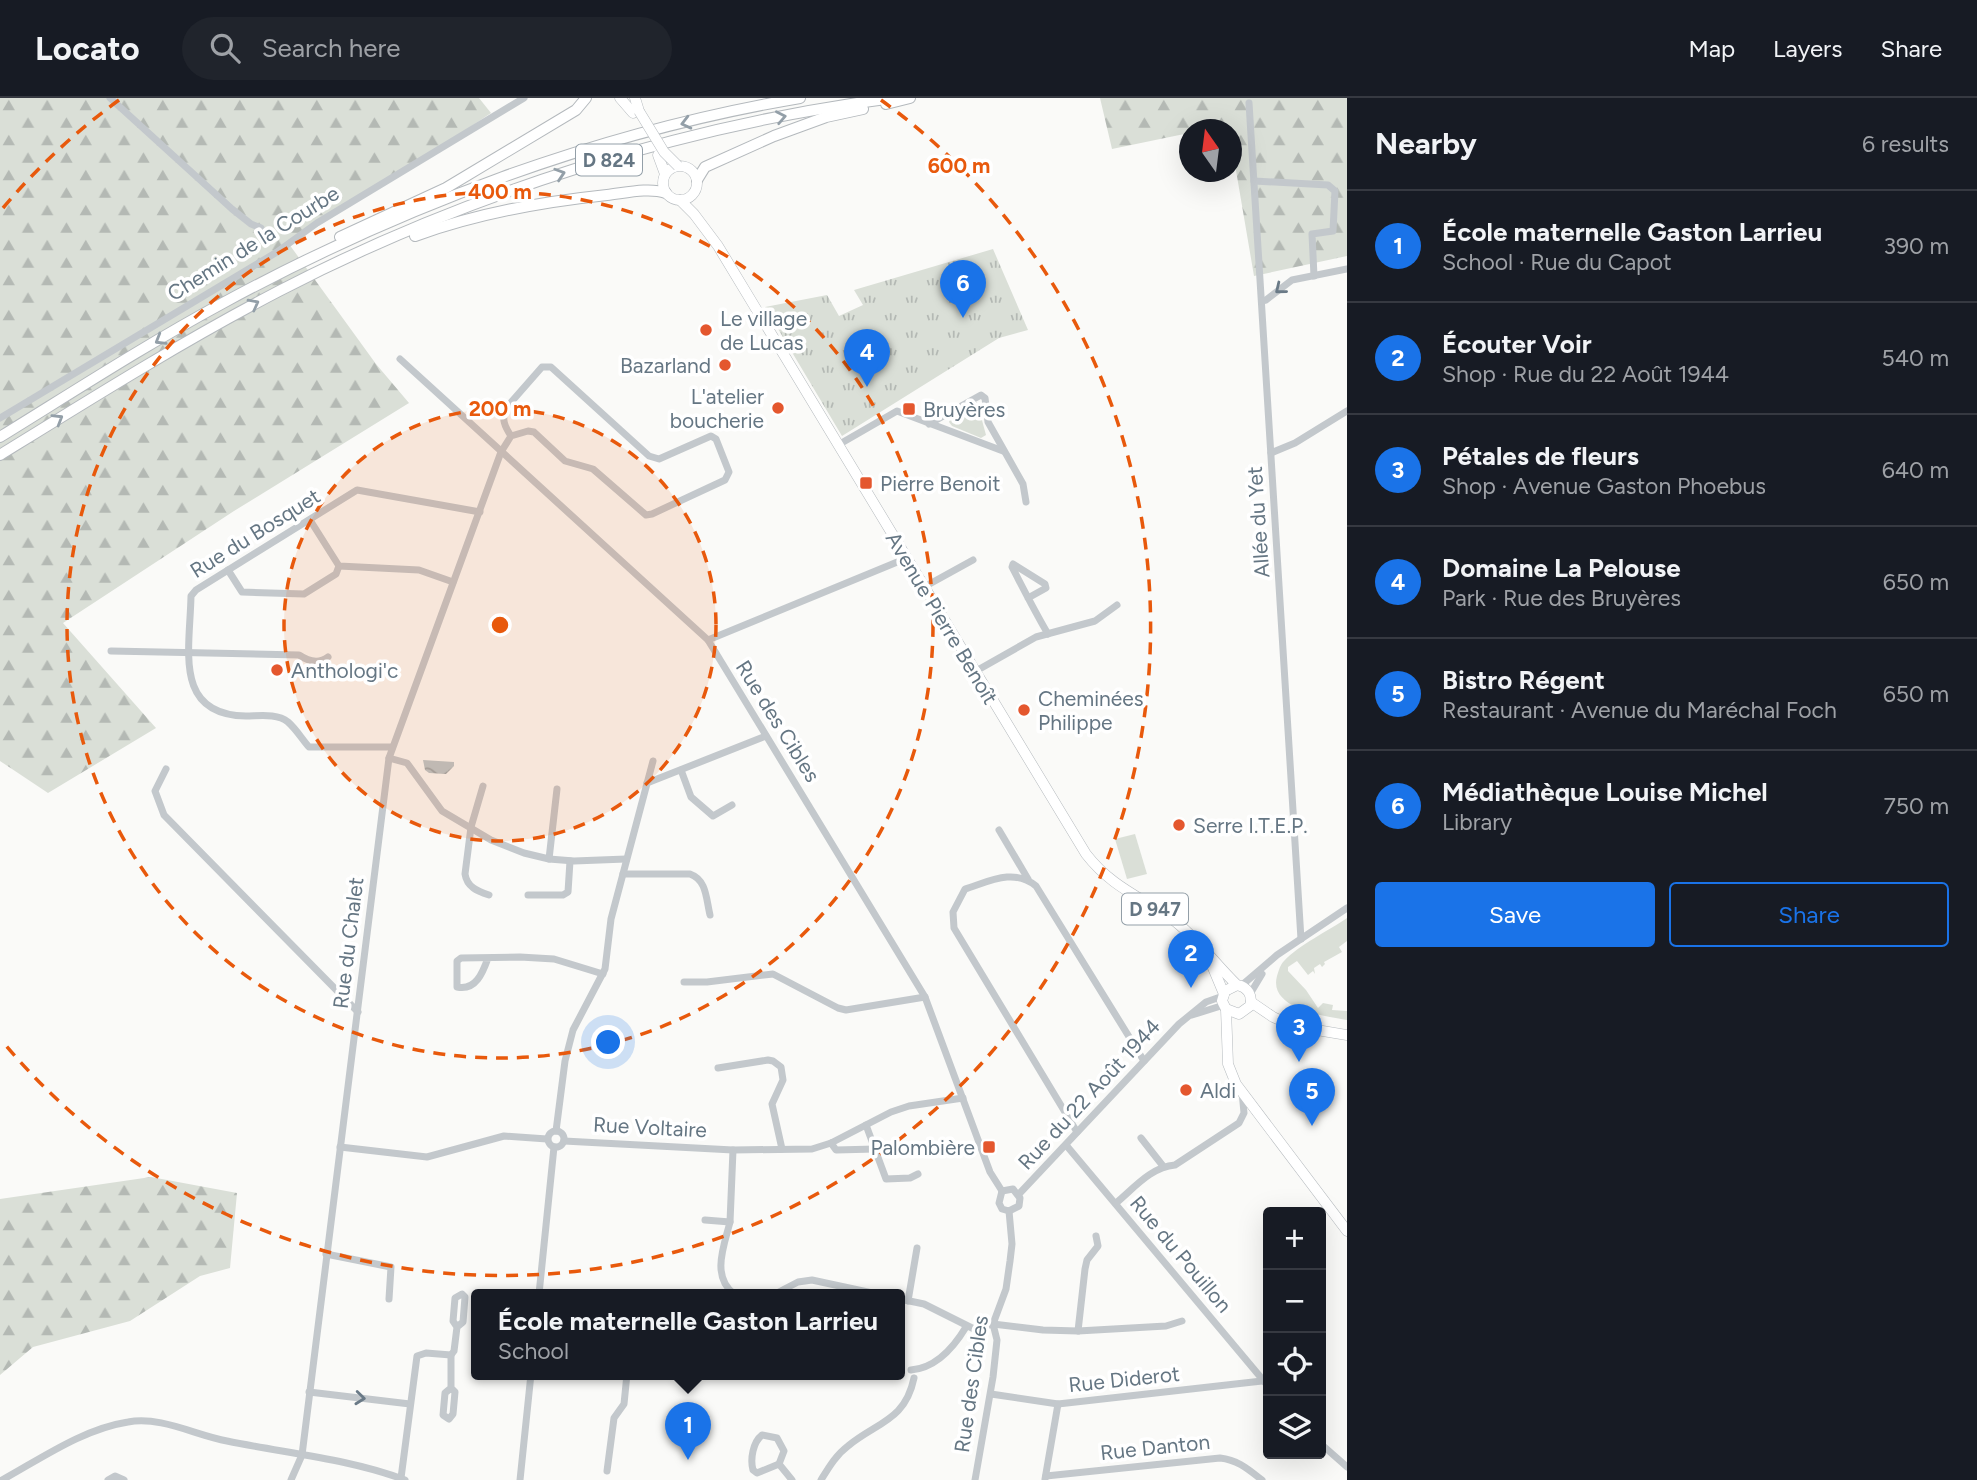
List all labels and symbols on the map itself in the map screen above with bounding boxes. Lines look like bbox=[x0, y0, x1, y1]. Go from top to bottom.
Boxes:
one-way arrow bbox=[774, 111, 786, 126]
one-way arrow bbox=[680, 115, 692, 129]
north arrow bbox=[1179, 119, 1242, 182]
road number: D 824 bbox=[576, 144, 642, 176]
text: 600 m bbox=[928, 153, 990, 178]
one-way arrow bbox=[554, 168, 566, 183]
text: 400 m bbox=[468, 179, 532, 204]
street label: Chemin de la Courbe bbox=[163, 180, 343, 306]
pin: 6 bbox=[940, 260, 986, 318]
one-way arrow bbox=[1276, 281, 1288, 294]
one-way arrow bbox=[247, 299, 260, 312]
place label: Le village de Lucas bbox=[720, 306, 807, 355]
marker: Le village de Lucas bbox=[698, 322, 714, 338]
pin: 4 bbox=[844, 329, 890, 387]
one-way arrow bbox=[155, 332, 168, 345]
place label: Bazarland bbox=[620, 353, 711, 378]
marker: Bazarland bbox=[717, 357, 733, 373]
place label: L'atelier boucherie bbox=[670, 384, 764, 433]
text: 200 m bbox=[469, 396, 531, 421]
place label: Bruyères bbox=[923, 397, 1005, 422]
marker: L'atelier boucherie bbox=[770, 400, 786, 416]
marker: Bruyères bbox=[901, 401, 917, 417]
one-way arrow bbox=[51, 414, 64, 427]
street label: Allée du Yet bbox=[1242, 465, 1274, 579]
place label: Pierre Benoit bbox=[880, 471, 1000, 496]
marker: Pierre Benoit bbox=[858, 475, 874, 491]
street label: Rue du Bosquet bbox=[185, 483, 325, 583]
street label: Avenue Pierre Benoît bbox=[881, 527, 1003, 709]
centre of rings bbox=[488, 613, 512, 637]
street label: Rue des Cibles bbox=[731, 656, 825, 786]
place label: Anthologi'c bbox=[291, 658, 398, 683]
marker: Anthologi'c bbox=[269, 662, 285, 678]
place label: Cheminées Philippe bbox=[1038, 686, 1144, 735]
marker: Cheminées Philippe bbox=[1016, 702, 1032, 718]
place label: Serre I.T.E.P. bbox=[1193, 813, 1308, 838]
marker: Serre I.T.E.P. bbox=[1171, 817, 1187, 833]
street label: Rue du Chalet bbox=[328, 876, 368, 1010]
road number: D 947 bbox=[1122, 894, 1188, 924]
pin: 2 bbox=[1168, 930, 1214, 988]
pin: 3 bbox=[1276, 1004, 1322, 1062]
street label: Rue du 22 Août 1944 bbox=[1013, 1013, 1165, 1175]
your location bbox=[591, 1025, 625, 1059]
pin: 5 bbox=[1289, 1068, 1335, 1126]
place label: Aldi bbox=[1200, 1078, 1236, 1103]
marker: Aldi bbox=[1178, 1082, 1194, 1098]
street label: Rue Voltaire bbox=[592, 1112, 708, 1142]
place label: Palombière bbox=[870, 1135, 975, 1160]
marker: Palombière bbox=[981, 1139, 997, 1155]
street label: Rue du Pouillon bbox=[1125, 1191, 1237, 1317]
street label: Rue des Cibles bbox=[949, 1314, 993, 1454]
street label: Rue Diderot bbox=[1067, 1361, 1181, 1397]
one-way arrow bbox=[354, 1390, 366, 1405]
pin: 1 bbox=[665, 1402, 711, 1460]
street label: Rue Danton bbox=[1099, 1429, 1211, 1465]

